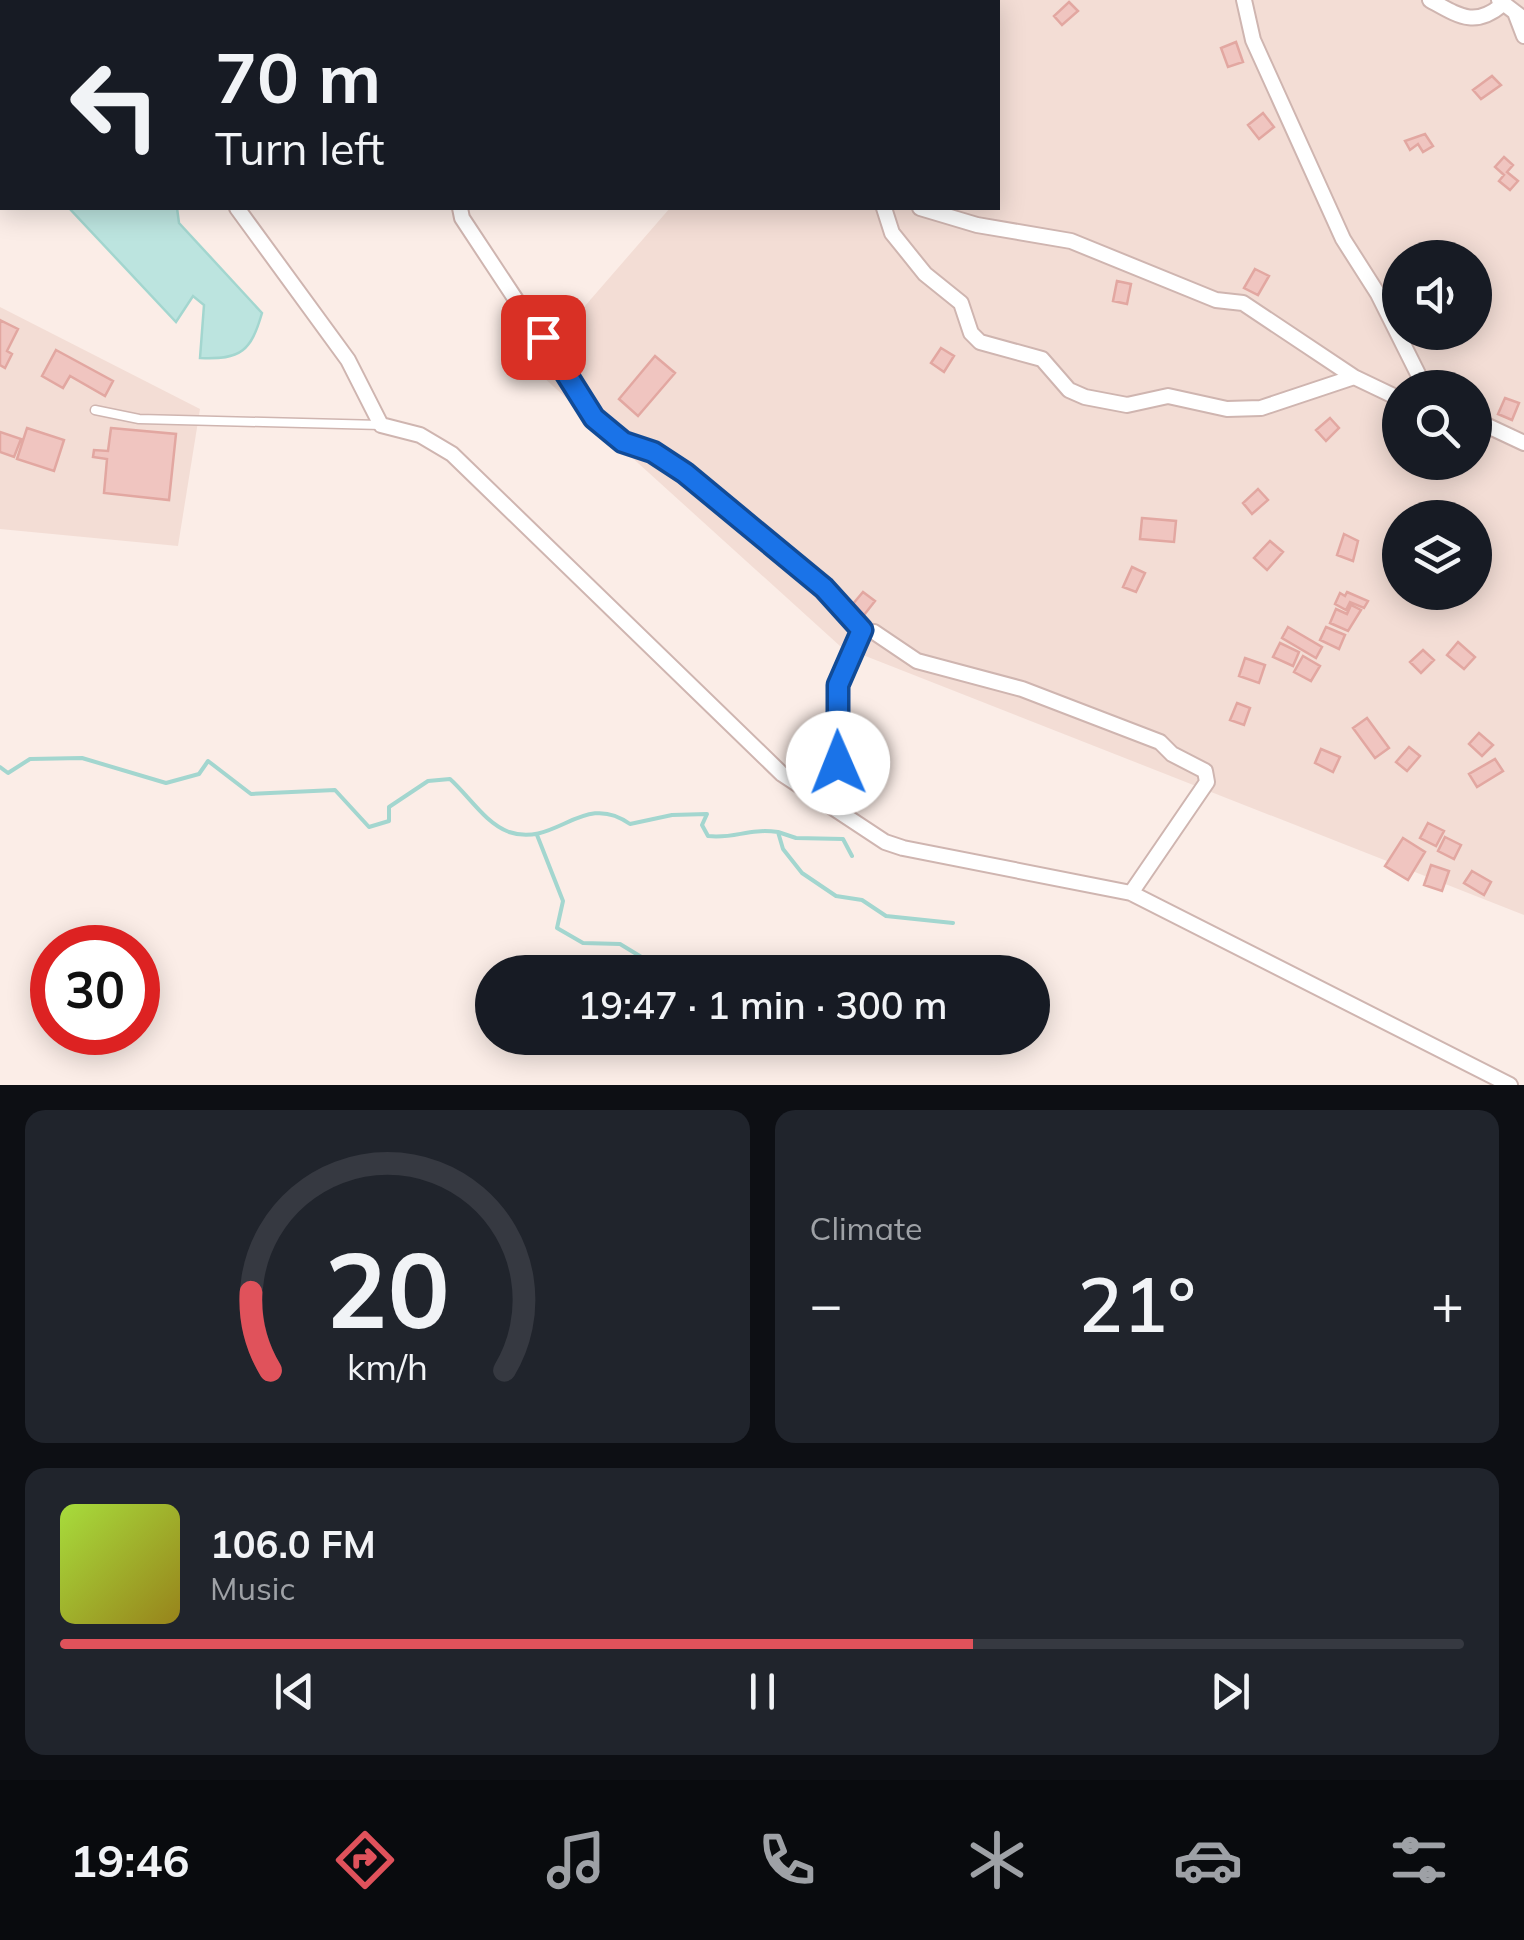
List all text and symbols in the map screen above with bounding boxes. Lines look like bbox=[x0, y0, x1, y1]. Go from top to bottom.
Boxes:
text: 70 m bbox=[215, 33, 381, 121]
icon: left bbox=[50, 40, 180, 170]
text: Turn left bbox=[215, 120, 384, 176]
map controls bbox=[1382, 240, 1492, 610]
button: sound bbox=[1382, 240, 1492, 350]
pin bbox=[501, 295, 586, 380]
icon: arrive bbox=[516, 310, 571, 365]
button: search bbox=[1382, 370, 1492, 480]
button: layers bbox=[1382, 500, 1492, 610]
position arrow bbox=[786, 711, 890, 815]
speed limit sign: 30 bbox=[30, 925, 160, 1055]
text: 19:47 · 1 min · 300 m bbox=[577, 981, 948, 1029]
text: Climate bbox=[810, 1208, 922, 1248]
text: 20 bbox=[325, 1223, 450, 1354]
text: 21° bbox=[1078, 1257, 1196, 1351]
text: − bbox=[810, 1269, 843, 1338]
text: + bbox=[1431, 1269, 1464, 1338]
text: km/h bbox=[347, 1344, 428, 1389]
text: 106.0 FM bbox=[210, 1520, 376, 1568]
text: Music bbox=[210, 1568, 295, 1608]
icon: previous bbox=[267, 1664, 322, 1719]
icon: pause bbox=[735, 1664, 790, 1719]
icon: next bbox=[1203, 1664, 1258, 1719]
icon: directions bbox=[330, 1825, 400, 1895]
icon: music bbox=[541, 1825, 611, 1895]
icon: phone bbox=[752, 1825, 822, 1895]
icon: climate bbox=[962, 1825, 1032, 1895]
icon: car bbox=[1173, 1825, 1243, 1895]
icon: filters bbox=[1384, 1825, 1454, 1895]
text: 19:46 bbox=[70, 1832, 190, 1888]

